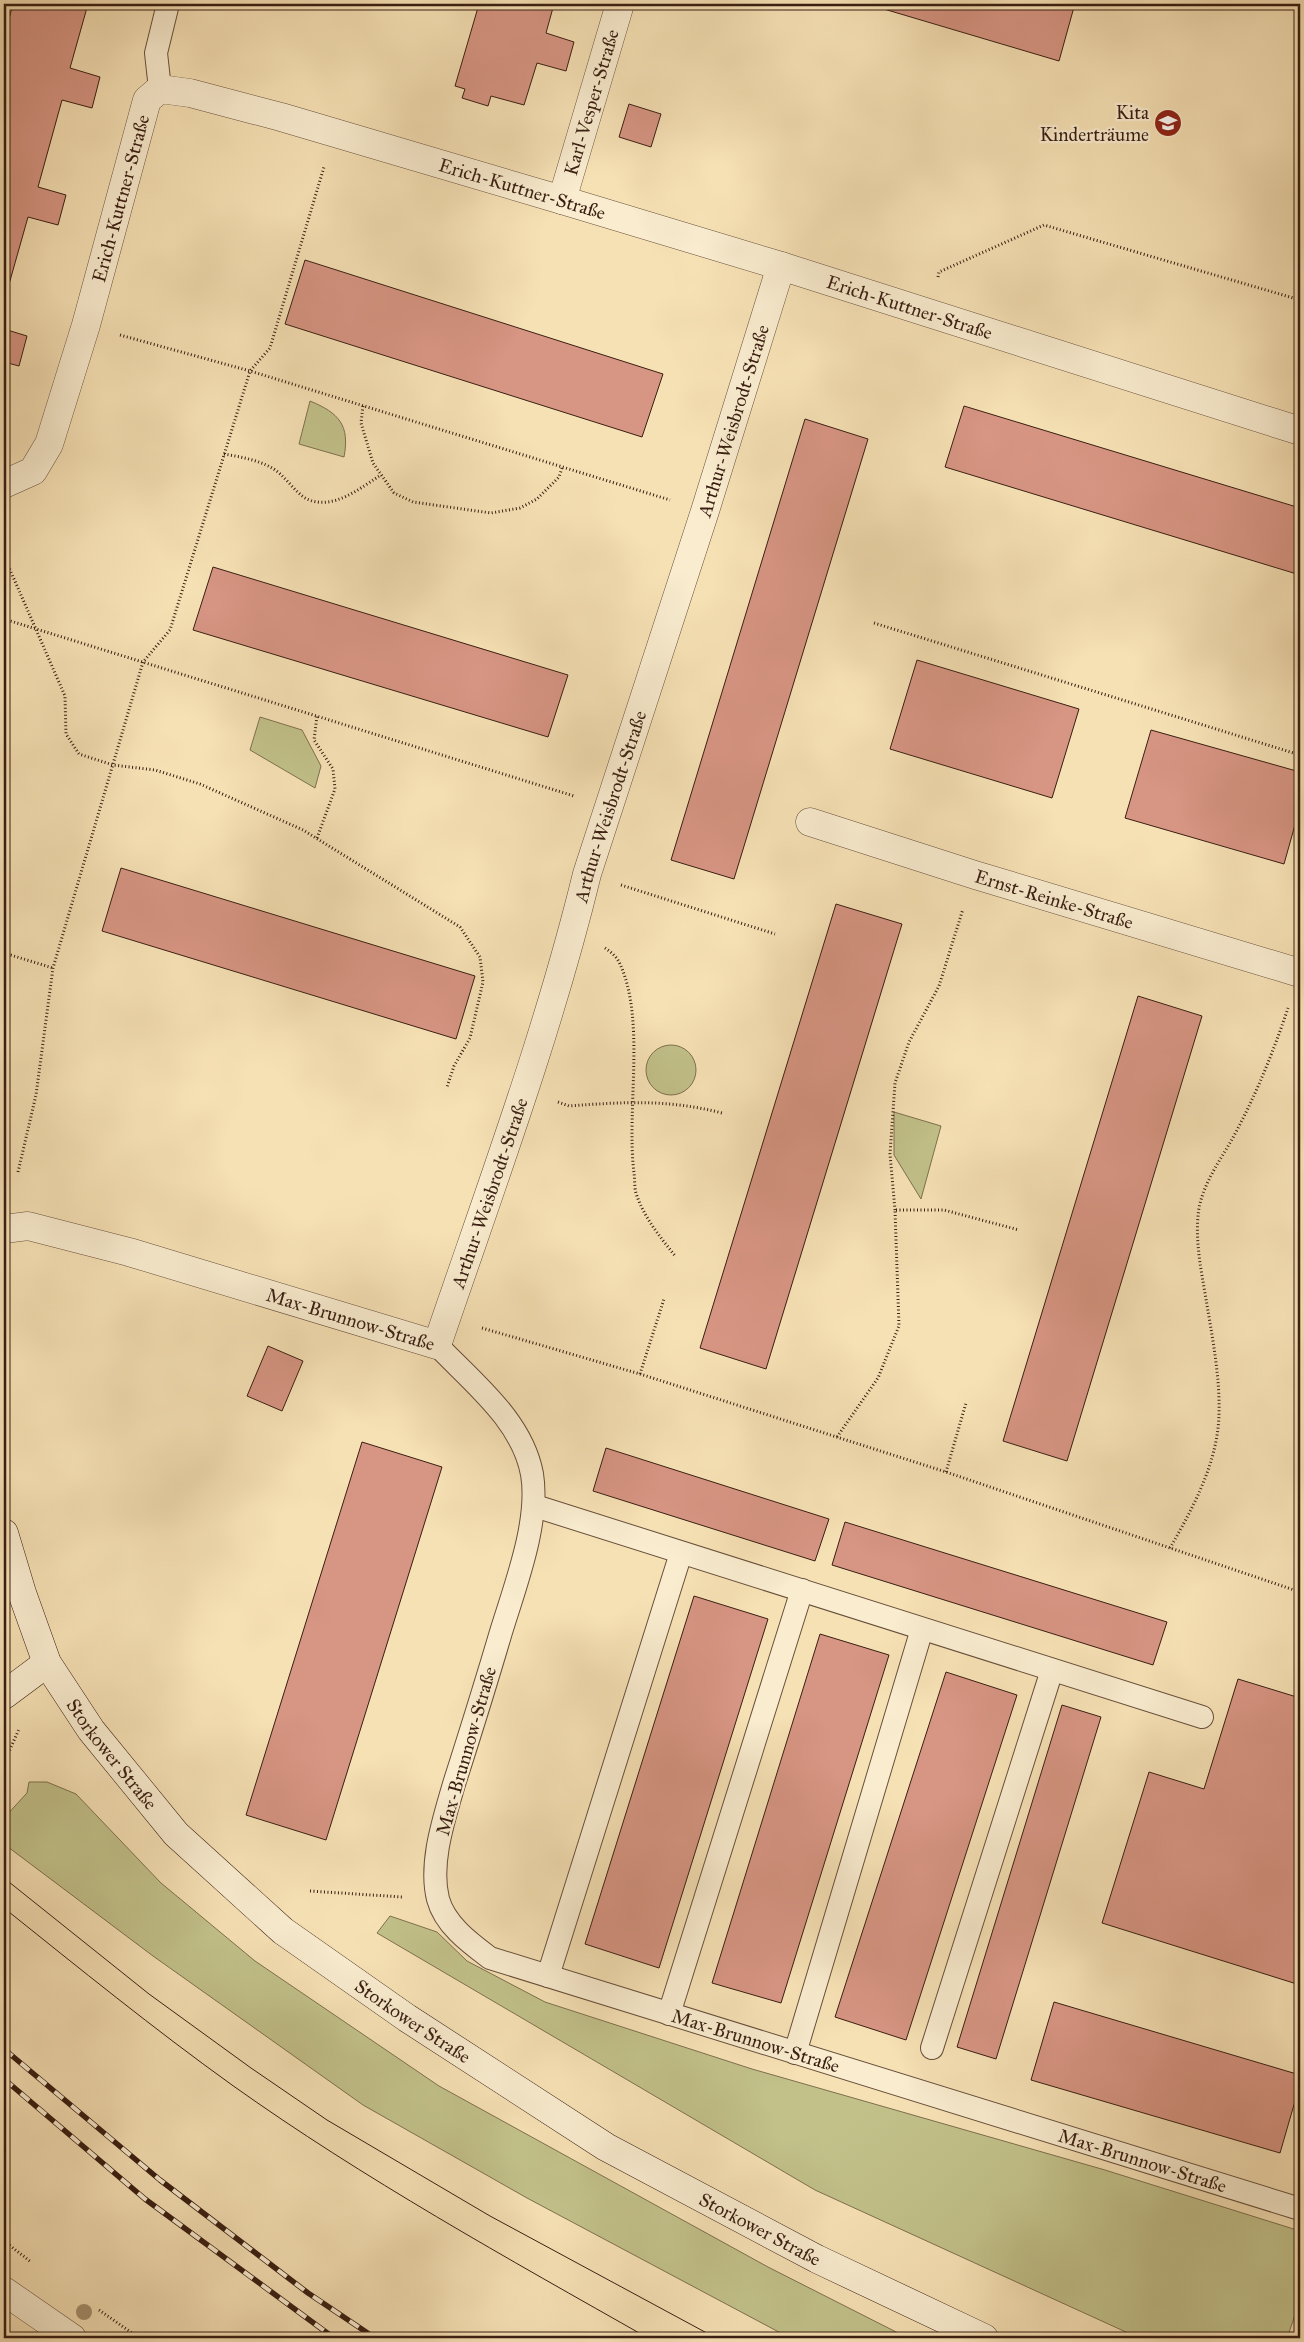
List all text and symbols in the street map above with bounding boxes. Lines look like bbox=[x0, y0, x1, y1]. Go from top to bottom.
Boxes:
street label: Karl-Vesper-Straße bbox=[558, 26, 623, 178]
place label: Kita Kinderträume bbox=[1040, 101, 1150, 146]
school or university icon: Kita Kinderträume bbox=[1153, 108, 1183, 138]
street label: Erich-Kuttner-Straße bbox=[87, 112, 154, 285]
street label: Erich-Kuttner-Straße bbox=[436, 153, 609, 224]
street label: Erich-Kuttner-Straße bbox=[824, 270, 996, 344]
street label: Arthur-Weisbrodt-Straße bbox=[692, 322, 774, 521]
street label: Arthur-Weisbrodt-Straße bbox=[569, 707, 651, 906]
street label: Ernst-Reinke-Straße bbox=[972, 864, 1136, 934]
street label: Arthur-Weisbrodt-Straße bbox=[446, 1095, 532, 1292]
street label: Max-Brunnow-Straße bbox=[264, 1283, 438, 1355]
street label: Max-Brunnow-Straße bbox=[431, 1664, 501, 1838]
street label: Storkower Straße bbox=[62, 1694, 163, 1814]
street label: Storkower Straße bbox=[351, 1974, 475, 2068]
street label: Max-Brunnow-Straße bbox=[669, 2003, 843, 2077]
street label: Max-Brunnow-Straße bbox=[1056, 2123, 1230, 2197]
street label: Storkower Straße bbox=[695, 2187, 825, 2271]

